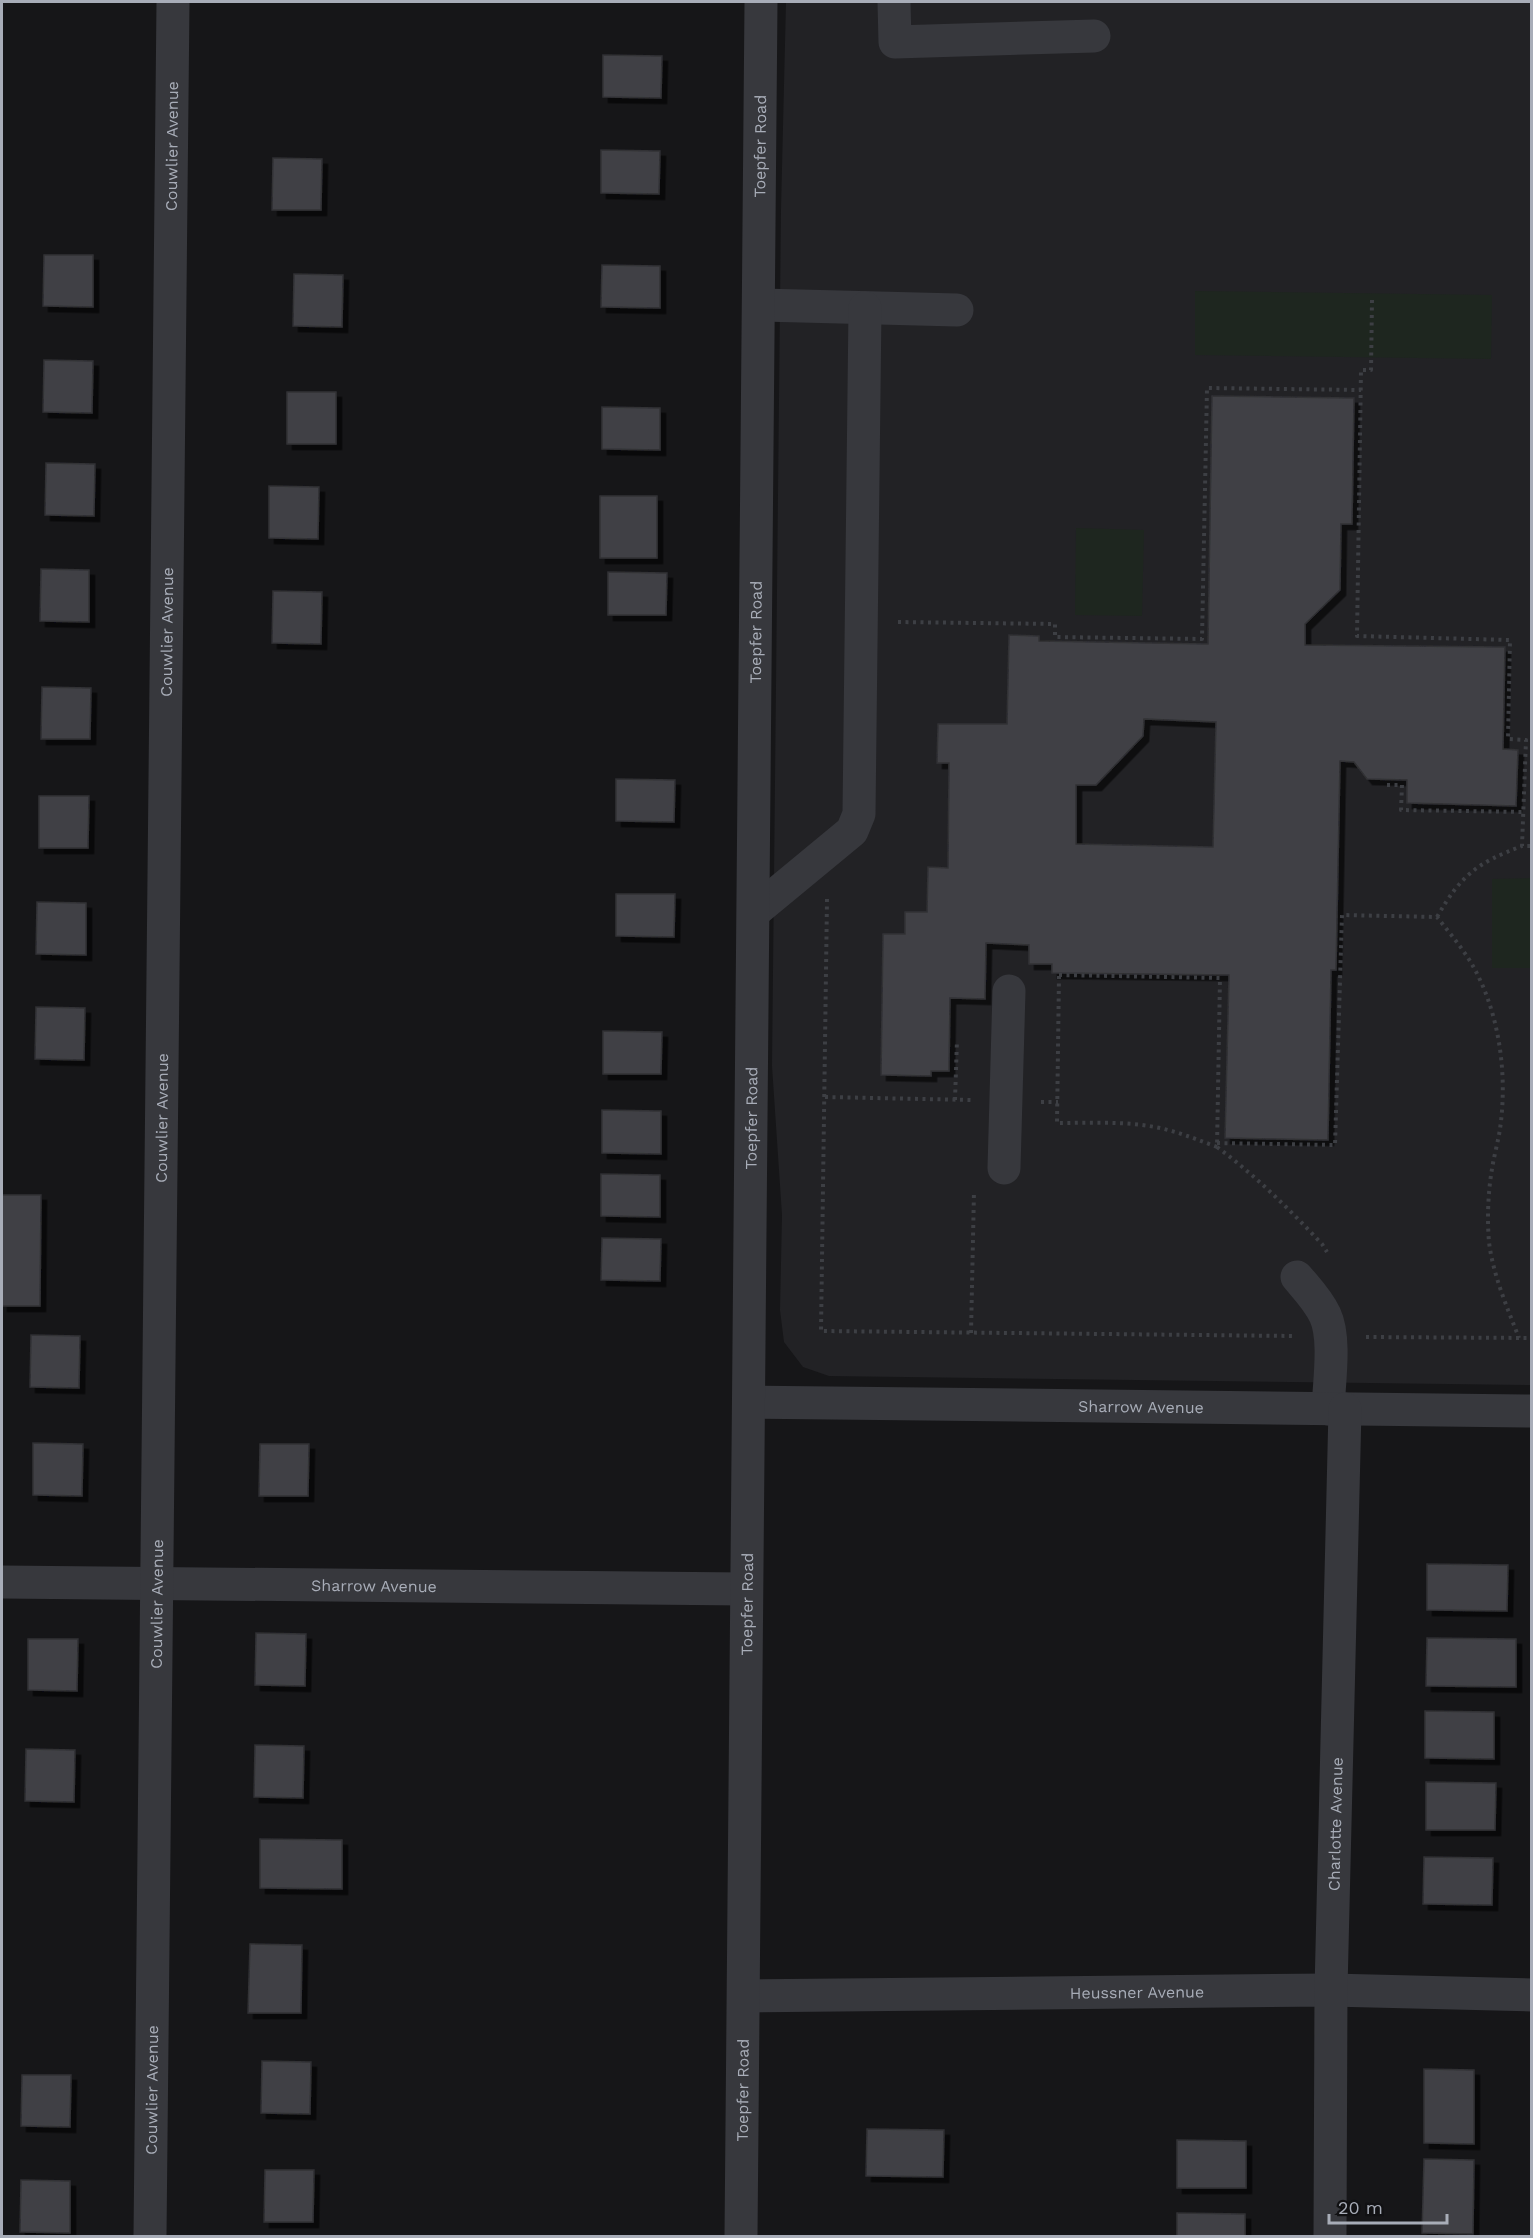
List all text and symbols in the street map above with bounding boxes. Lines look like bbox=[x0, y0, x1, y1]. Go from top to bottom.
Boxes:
street label: Couwlier Avenue bbox=[161, 81, 182, 211]
street label: Toepfer Road bbox=[750, 95, 770, 198]
street label: Couwlier Avenue bbox=[156, 567, 177, 697]
street label: Toepfer Road bbox=[745, 581, 765, 683]
street label: Couwlier Avenue bbox=[151, 1053, 172, 1183]
street label: Toepfer Road bbox=[741, 1067, 761, 1169]
street label: Sharrow Avenue bbox=[1078, 1396, 1204, 1417]
street label: Couwlier Avenue bbox=[146, 1539, 167, 1669]
street label: Toepfer Road bbox=[737, 1553, 757, 1655]
street label: Sharrow Avenue bbox=[311, 1575, 437, 1596]
street label: Charlotte Avenue bbox=[1324, 1757, 1346, 1891]
street label: Heussner Avenue bbox=[1070, 1982, 1204, 2002]
street label: Couwlier Avenue bbox=[141, 2025, 162, 2155]
street label: Toepfer Road bbox=[732, 2039, 752, 2141]
scale bar bbox=[1329, 2187, 1448, 2225]
text: 20 m bbox=[1338, 2197, 1383, 2218]

